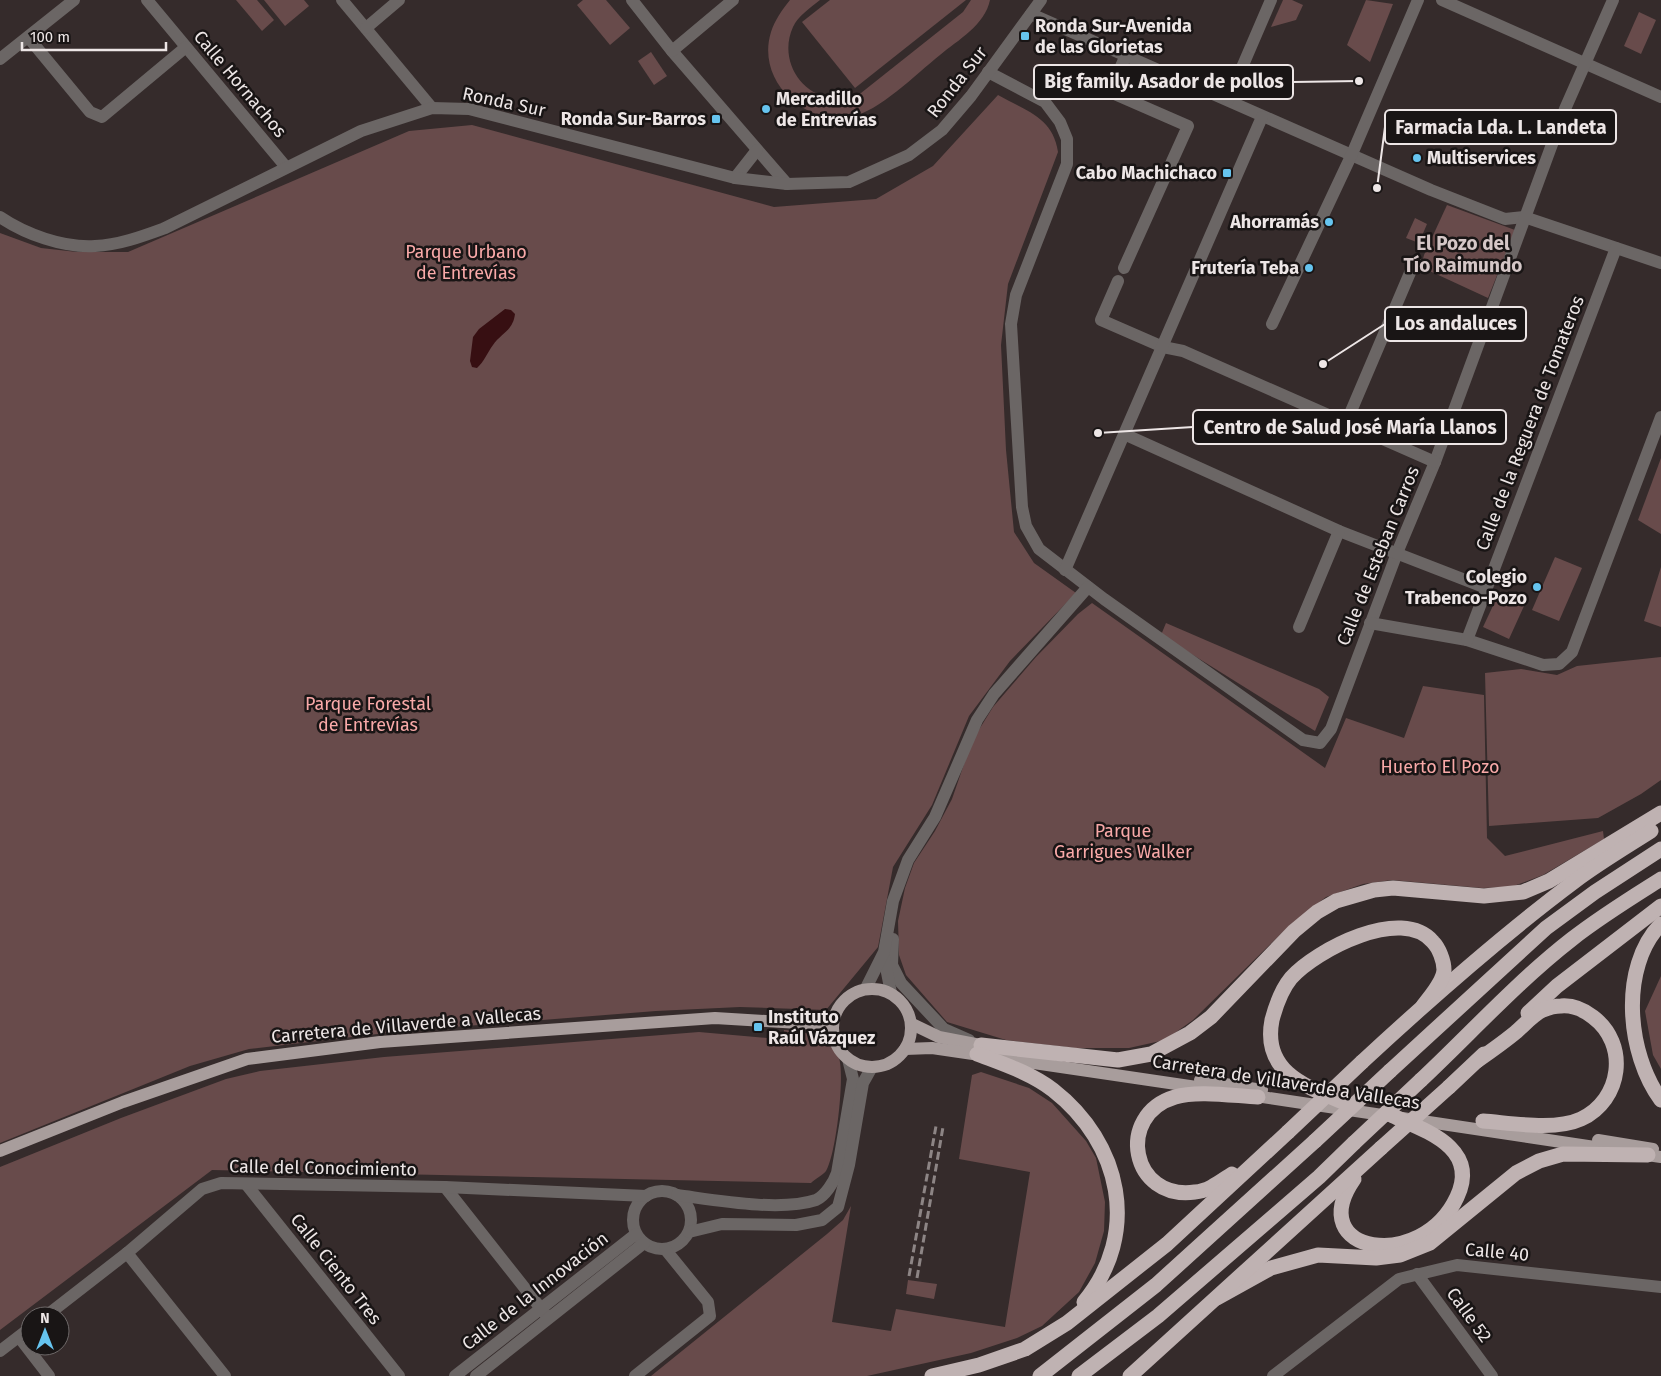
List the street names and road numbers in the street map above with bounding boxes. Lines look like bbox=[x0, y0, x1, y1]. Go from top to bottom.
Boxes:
street label: Calle Hornachos bbox=[189, 26, 291, 142]
street label: Ronda Sur bbox=[922, 42, 992, 122]
street label: Ronda Sur bbox=[461, 82, 548, 122]
street label: Calle de la Reguera de Tomateros bbox=[1471, 292, 1589, 554]
street label: Calle de Esteban Carros bbox=[1332, 463, 1424, 649]
street label: Carretera de Villaverde a Vallecas bbox=[270, 1002, 542, 1048]
street label: Carretera de Villaverde a Vallecas bbox=[1151, 1050, 1421, 1114]
street label: Calle del Conocimiento bbox=[229, 1155, 417, 1181]
street label: Calle Ciento Tres bbox=[286, 1209, 386, 1329]
street label: Calle de la Innovación bbox=[457, 1227, 613, 1355]
street label: Calle 40 bbox=[1464, 1238, 1530, 1266]
street label: Calle 52 bbox=[1442, 1283, 1496, 1347]

